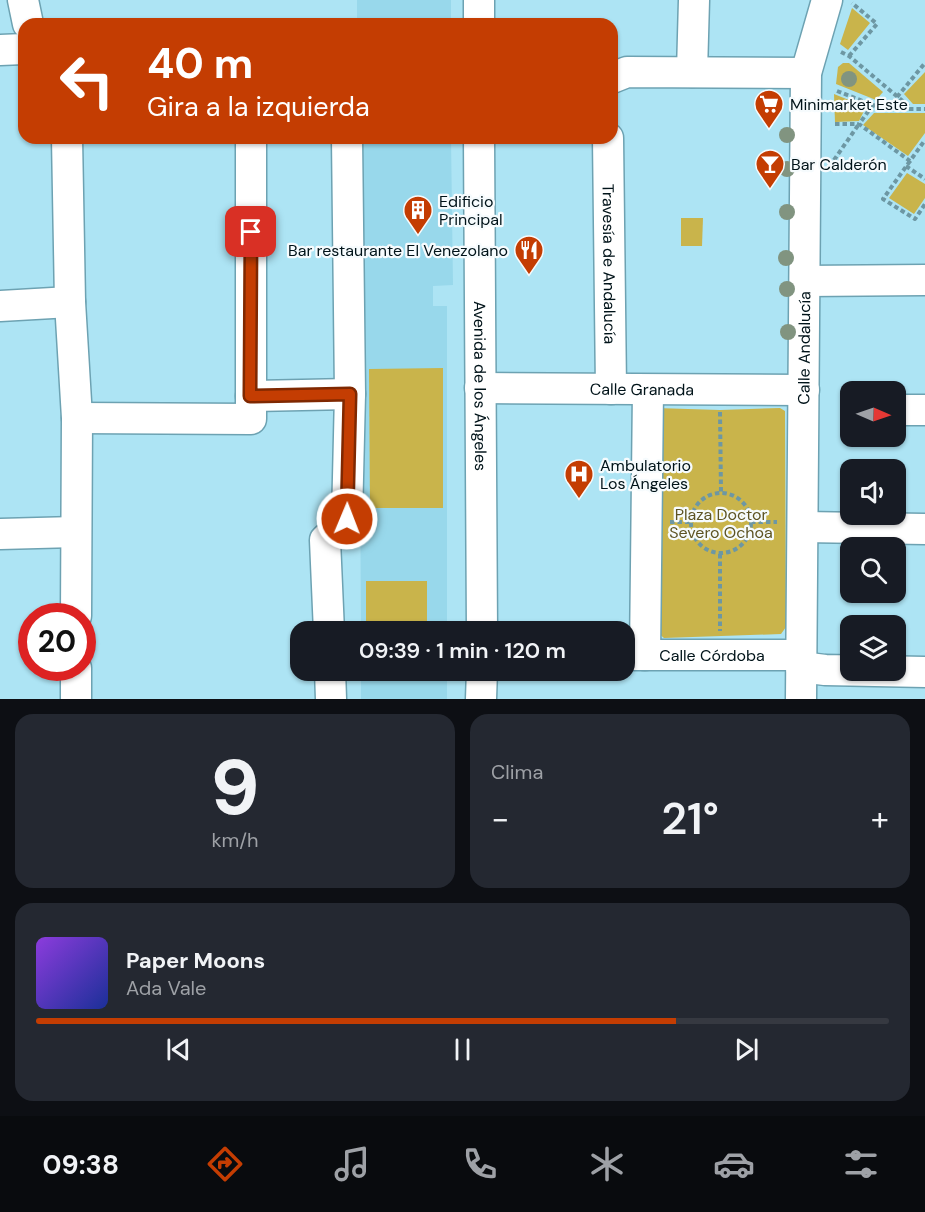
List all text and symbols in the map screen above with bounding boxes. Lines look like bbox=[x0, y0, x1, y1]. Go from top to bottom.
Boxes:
text: 40 m bbox=[147, 36, 253, 91]
icon: left bbox=[48, 42, 126, 120]
supermarket icon: Minimarket Este bbox=[753, 88, 785, 130]
text: Gira a la izquierda bbox=[147, 89, 370, 124]
place label: Minimarket Este bbox=[790, 94, 908, 115]
bar icon: Bar Calderón bbox=[754, 148, 786, 190]
place label: Bar Calderón bbox=[791, 154, 887, 175]
street label: Travesía de Andalucía bbox=[598, 184, 620, 344]
place label: Edificio Principal bbox=[439, 191, 503, 230]
building icon: Edificio Principal bbox=[402, 194, 434, 236]
pin bbox=[225, 206, 276, 257]
icon: arrive bbox=[234, 215, 267, 248]
restaurant icon: Bar restaurante El Venezolano bbox=[513, 234, 545, 276]
place label: Bar restaurante El Venezolano bbox=[288, 240, 508, 261]
street label: Calle Andalucía bbox=[793, 291, 815, 405]
street label: Avenida de los Ángeles bbox=[469, 301, 491, 471]
street label: Calle Granada bbox=[590, 379, 694, 400]
north arrow bbox=[840, 381, 906, 447]
map controls bbox=[840, 381, 906, 681]
place label: Ambulatorio Los Ángeles bbox=[600, 455, 691, 494]
hospital icon: Ambulatorio Los Ángeles bbox=[563, 458, 595, 500]
button: sound bbox=[840, 459, 906, 525]
position arrow bbox=[315, 487, 379, 551]
park label: Plaza Doctor Severo Ochoa bbox=[669, 504, 773, 543]
button: search bbox=[840, 537, 906, 603]
speed limit sign: 20 bbox=[18, 603, 96, 681]
button: layers bbox=[840, 615, 906, 681]
text: 09:39 · 1 min · 120 m bbox=[359, 636, 566, 665]
street label: Calle Córdoba bbox=[659, 645, 765, 666]
text: 9 bbox=[210, 737, 260, 838]
text: Clima bbox=[491, 759, 543, 785]
text: 21° bbox=[661, 789, 719, 848]
text: − bbox=[491, 797, 509, 840]
text: + bbox=[871, 797, 889, 840]
text: km/h bbox=[211, 827, 259, 853]
text: Paper Moons bbox=[126, 946, 265, 975]
text: Ada Vale bbox=[126, 975, 206, 1001]
icon: previous bbox=[162, 1033, 195, 1066]
icon: pause bbox=[446, 1033, 479, 1066]
icon: next bbox=[730, 1033, 763, 1066]
icon: directions bbox=[204, 1143, 246, 1185]
icon: music bbox=[331, 1143, 373, 1185]
icon: phone bbox=[459, 1143, 501, 1185]
icon: climate bbox=[586, 1143, 628, 1185]
icon: car bbox=[713, 1143, 755, 1185]
icon: filters bbox=[840, 1143, 882, 1185]
text: 09:38 bbox=[43, 1147, 119, 1182]

